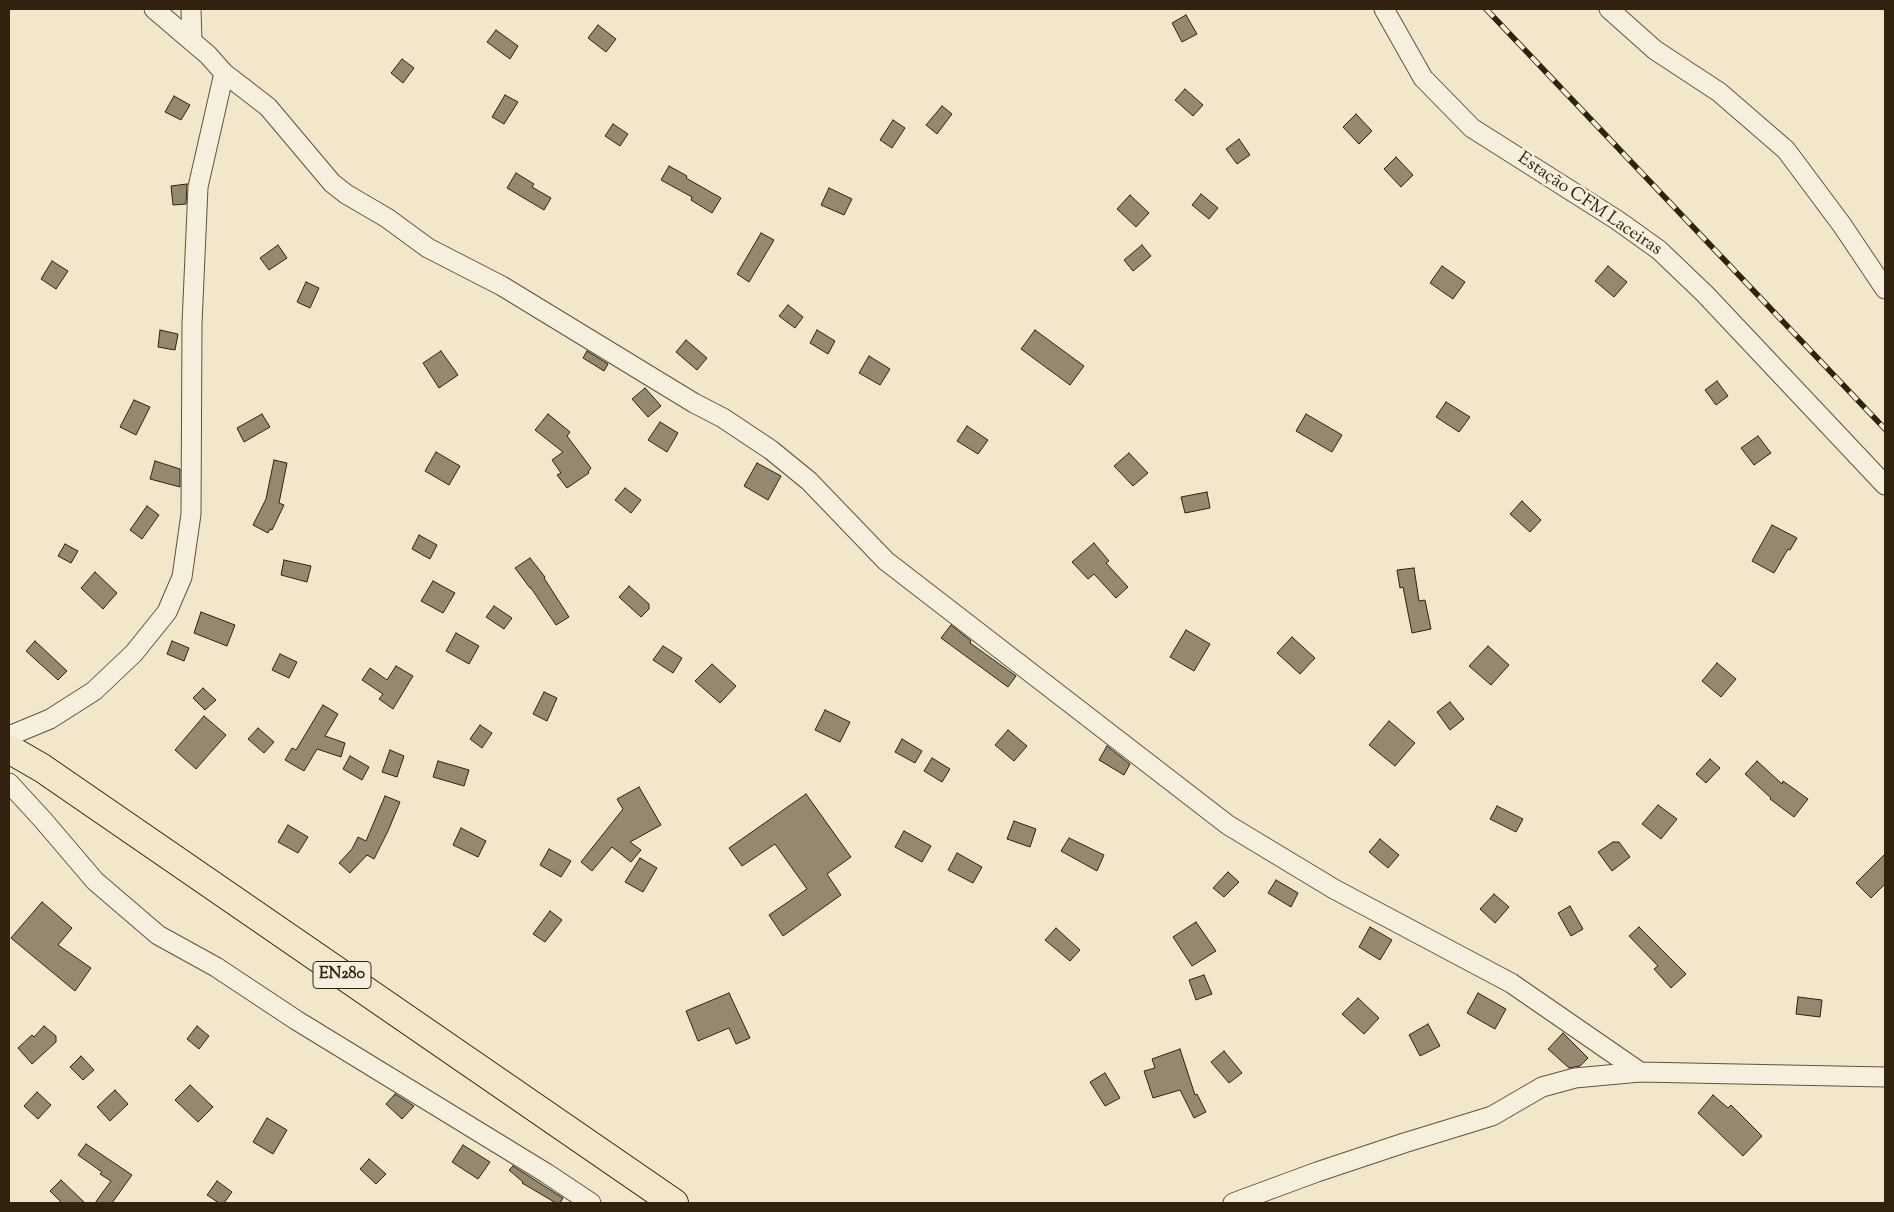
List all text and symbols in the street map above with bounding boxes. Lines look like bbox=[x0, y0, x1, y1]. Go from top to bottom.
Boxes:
street label: Estação CFM Laceiras bbox=[1513, 149, 1665, 261]
road number: EN280 bbox=[313, 962, 371, 988]

